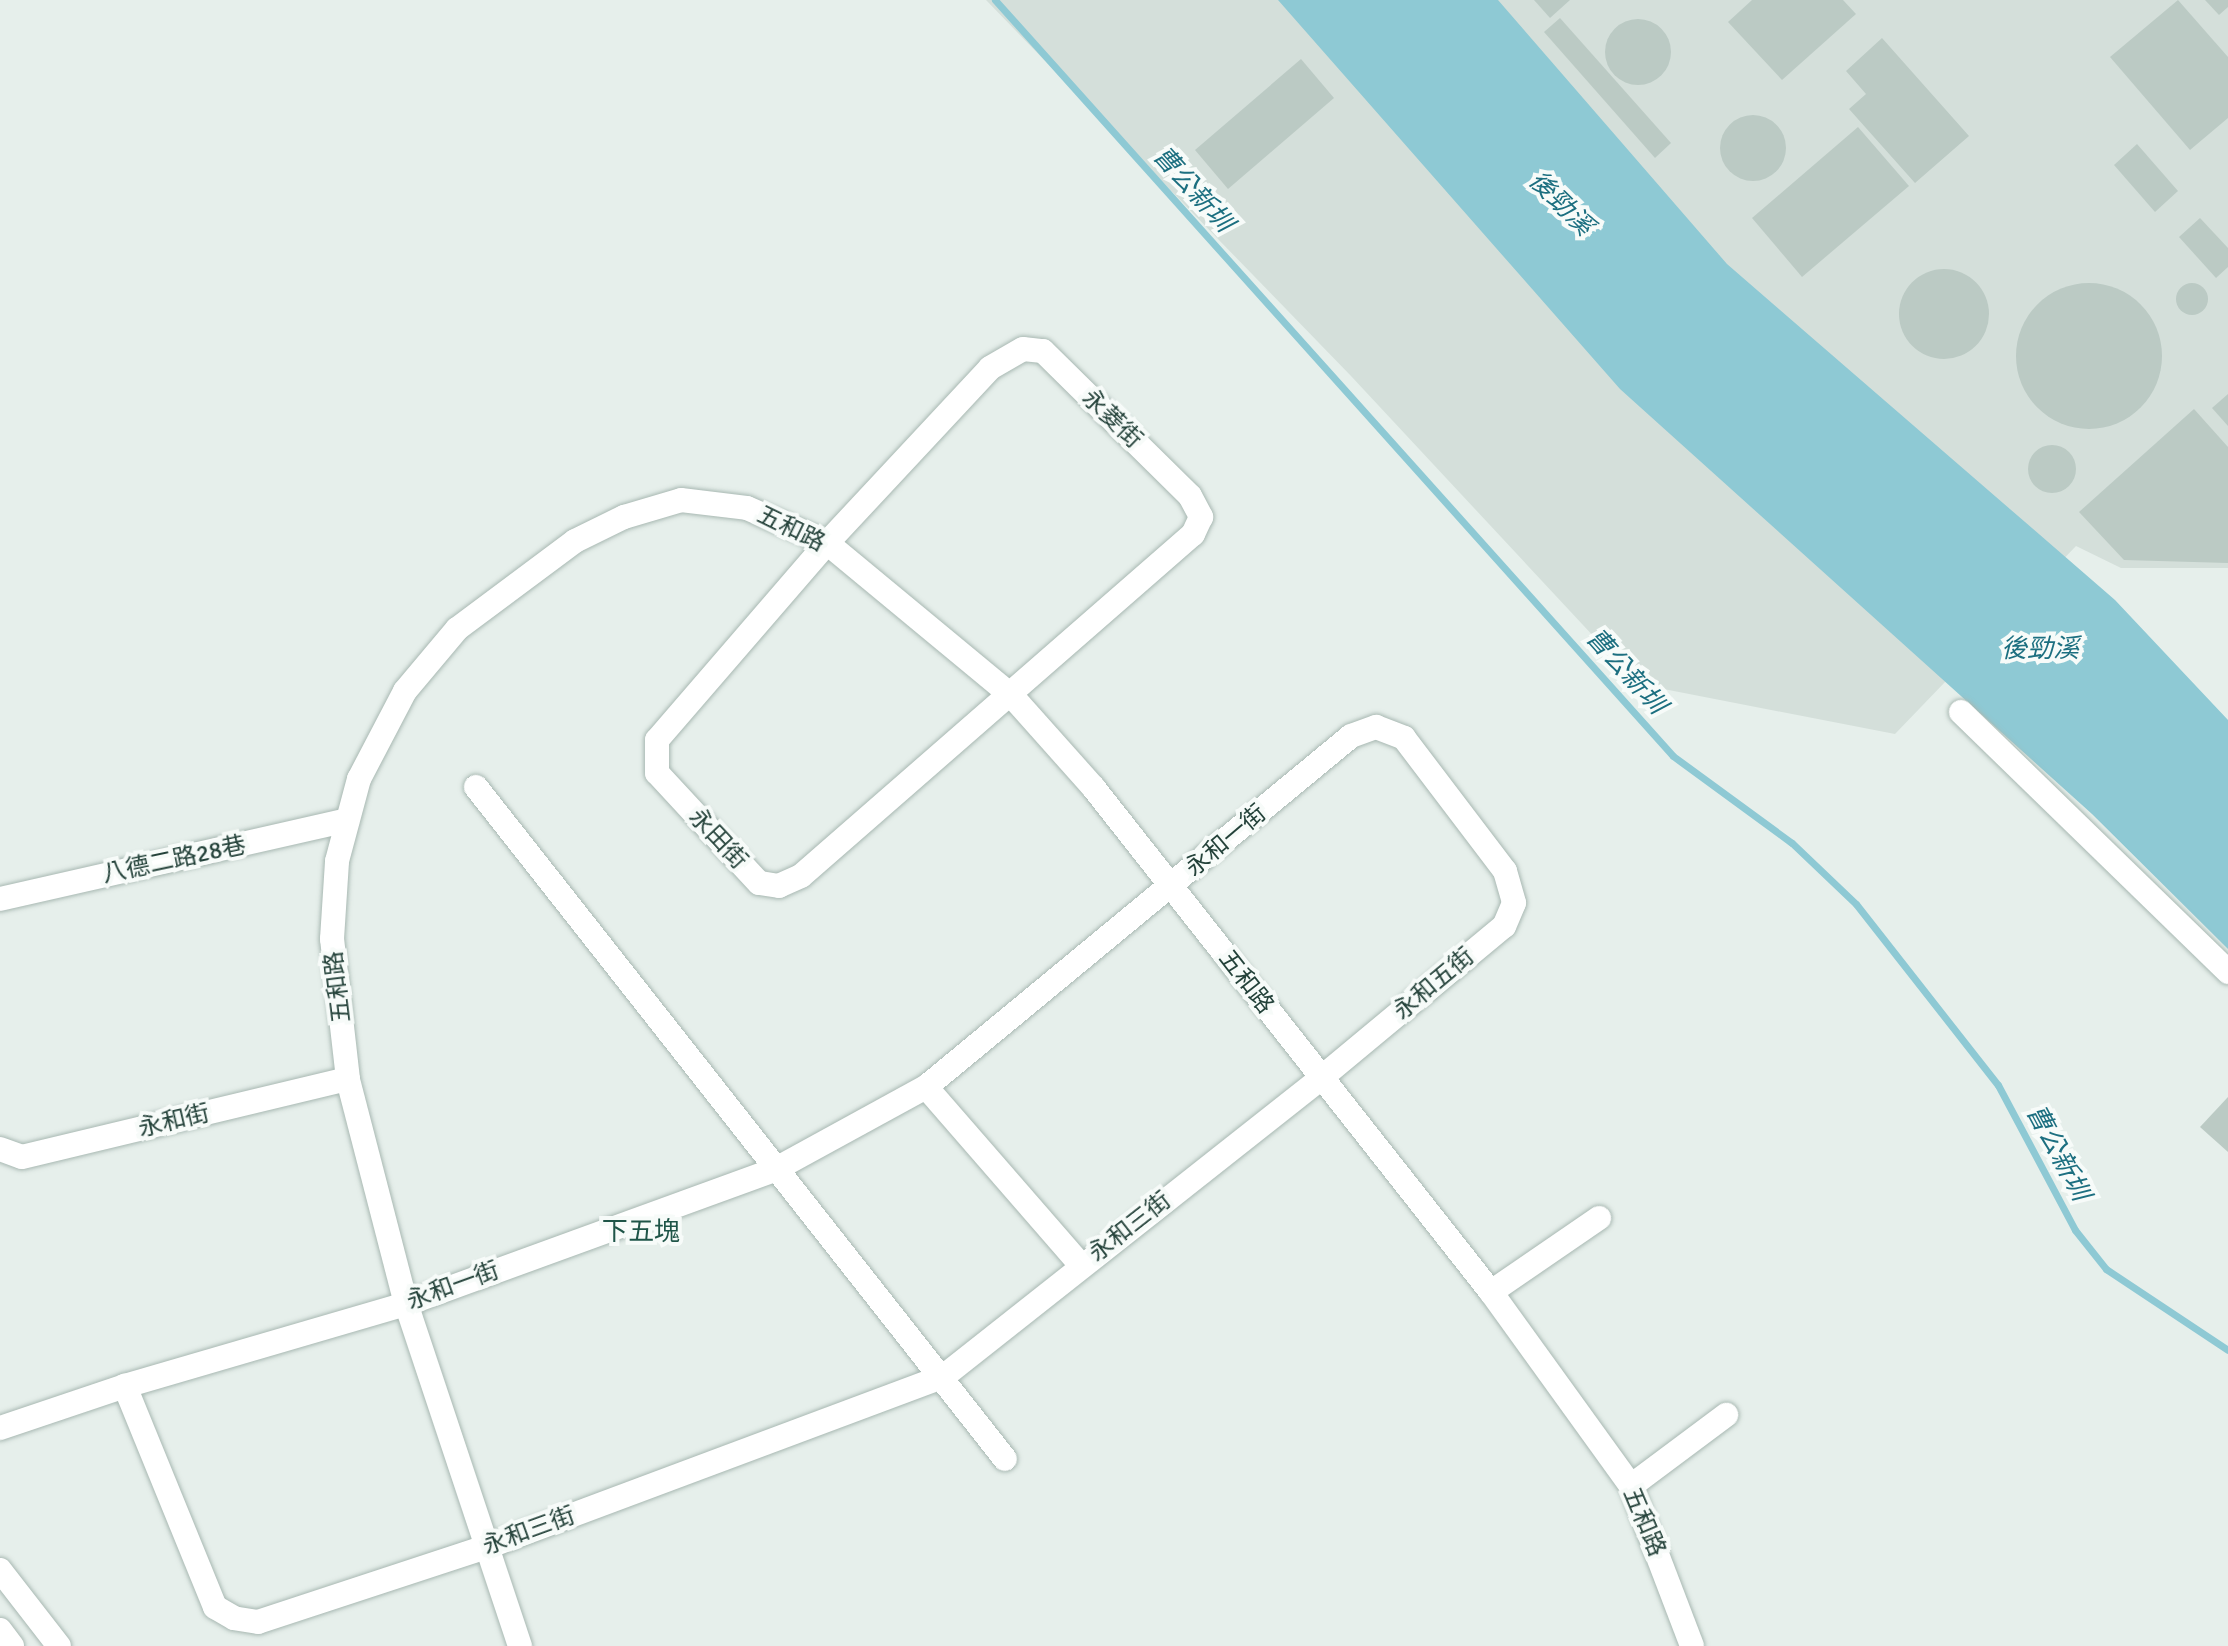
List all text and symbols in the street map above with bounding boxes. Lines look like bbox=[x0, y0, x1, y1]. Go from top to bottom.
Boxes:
water label: 曹公新圳 bbox=[1146, 141, 1238, 239]
water label: 後勁溪 bbox=[1521, 165, 1599, 243]
street label: 永菱街 bbox=[1076, 384, 1148, 454]
street label: 五和路 bbox=[752, 500, 830, 558]
water label: 曹公新圳 bbox=[1579, 623, 1671, 721]
water label: 後勁溪 bbox=[2001, 634, 2079, 666]
street label: 永和一街 bbox=[1180, 799, 1272, 883]
street label: 永田街 bbox=[683, 803, 753, 875]
street label: 八德二路28巷 bbox=[100, 831, 248, 889]
street label: 永和五街 bbox=[1388, 942, 1480, 1026]
street label: 五和路 bbox=[1212, 945, 1280, 1019]
street label: 五和路 bbox=[319, 950, 357, 1024]
street label: 永和街 bbox=[136, 1099, 212, 1143]
water label: 曹公新圳 bbox=[2019, 1100, 2095, 1206]
street label: 永和三街 bbox=[1083, 1186, 1177, 1268]
district label: 下五塊 bbox=[602, 1217, 680, 1249]
street label: 永和一街 bbox=[403, 1256, 503, 1316]
street label: 五和路 bbox=[1617, 1483, 1671, 1561]
street label: 永和三街 bbox=[479, 1501, 579, 1561]

